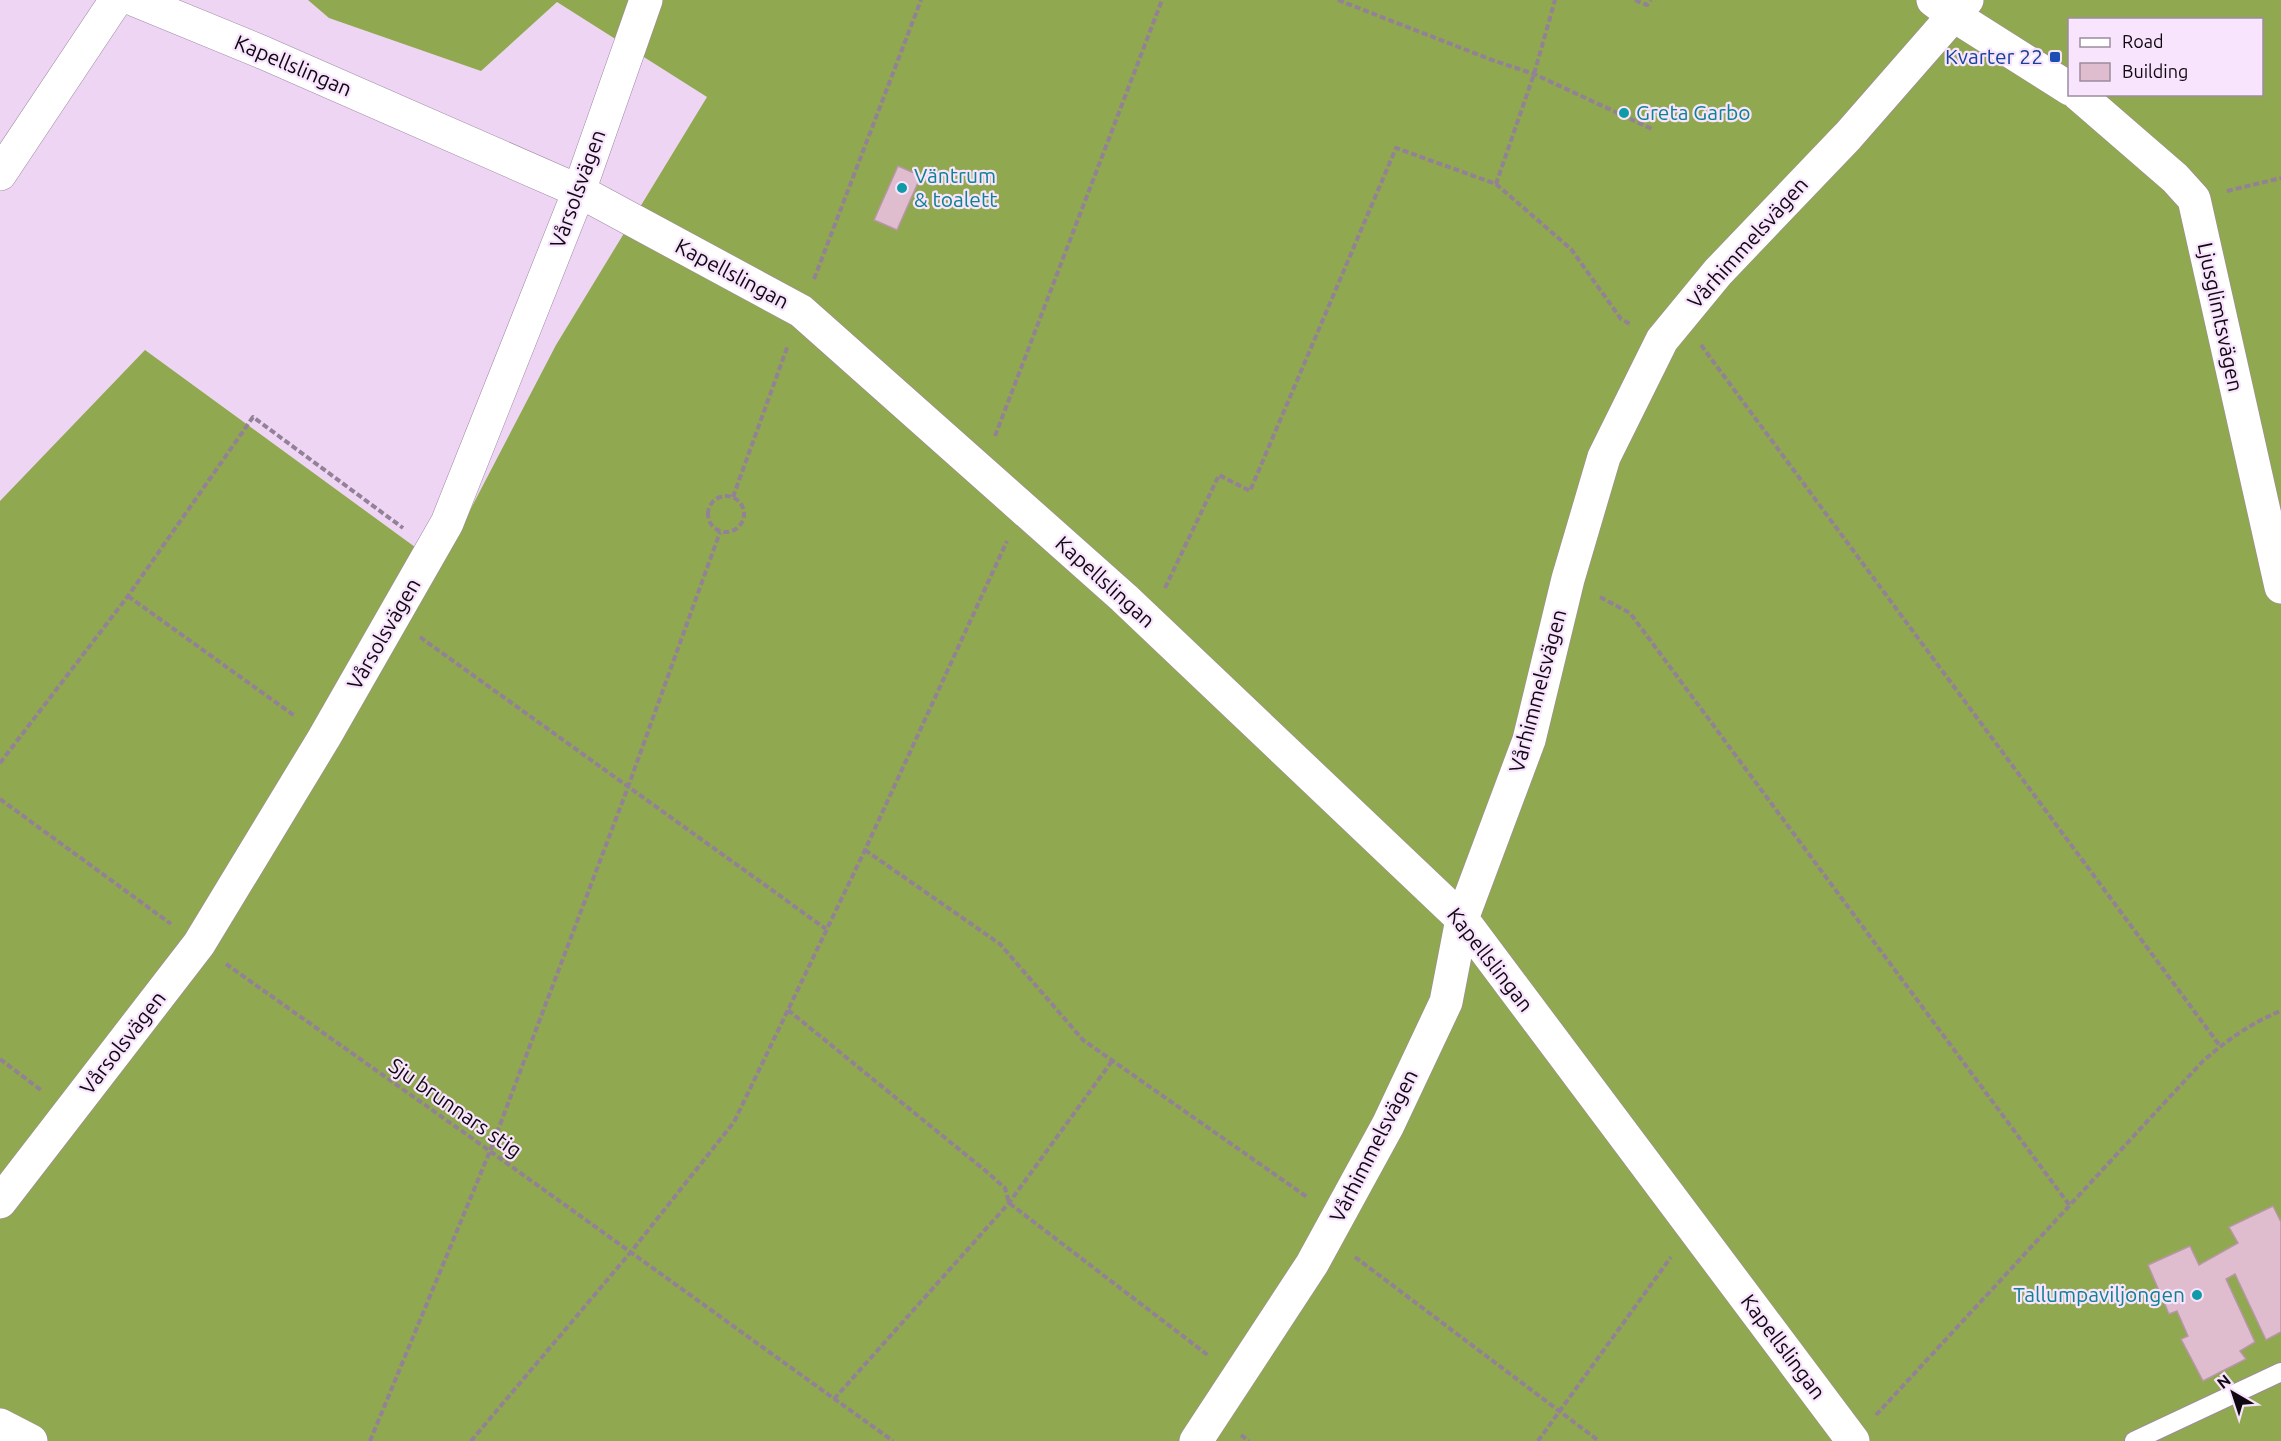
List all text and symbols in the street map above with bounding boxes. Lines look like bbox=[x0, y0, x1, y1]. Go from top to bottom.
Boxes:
legend bbox=[2068, 18, 2263, 96]
street label: Kapellslingan bbox=[231, 30, 356, 101]
text: Road bbox=[2122, 31, 2164, 51]
place label: Kvarter 22 bbox=[1945, 44, 2043, 68]
marker: Kvarter 22 bbox=[2048, 50, 2062, 64]
text: Building bbox=[2122, 61, 2188, 81]
place label: Greta Garbo bbox=[1636, 100, 1751, 124]
marker: Greta Garbo bbox=[1617, 106, 1631, 120]
street label: Vårsolsvägen bbox=[545, 126, 610, 251]
place label: Väntrum & toalett bbox=[914, 163, 997, 211]
street label: Vårhimmelsvägen bbox=[1682, 172, 1812, 313]
marker: Väntrum & toalett bbox=[895, 181, 909, 195]
street label: Kapellslingan bbox=[672, 233, 793, 313]
street label: Ljusglimtsvägen bbox=[2193, 240, 2248, 394]
street label: Kapellslingan bbox=[1051, 531, 1160, 632]
street label: Vårsolsvägen bbox=[342, 574, 425, 693]
street label: Vårhimmelsvägen bbox=[1504, 607, 1570, 775]
street label: Kapellslingan bbox=[1443, 903, 1539, 1016]
street label: Vårsolsvägen bbox=[74, 986, 170, 1099]
street label: Sju brunnars stig bbox=[385, 1053, 526, 1162]
street label: Vårhimmelsvägen bbox=[1324, 1065, 1422, 1226]
place label: Tallumpaviljongen bbox=[2013, 1282, 2185, 1306]
marker: Tallumpaviljongen bbox=[2190, 1288, 2204, 1302]
street label: Kapellslingan bbox=[1737, 1289, 1831, 1404]
north arrow bbox=[2203, 1363, 2263, 1423]
text: N bbox=[2213, 1371, 2234, 1392]

